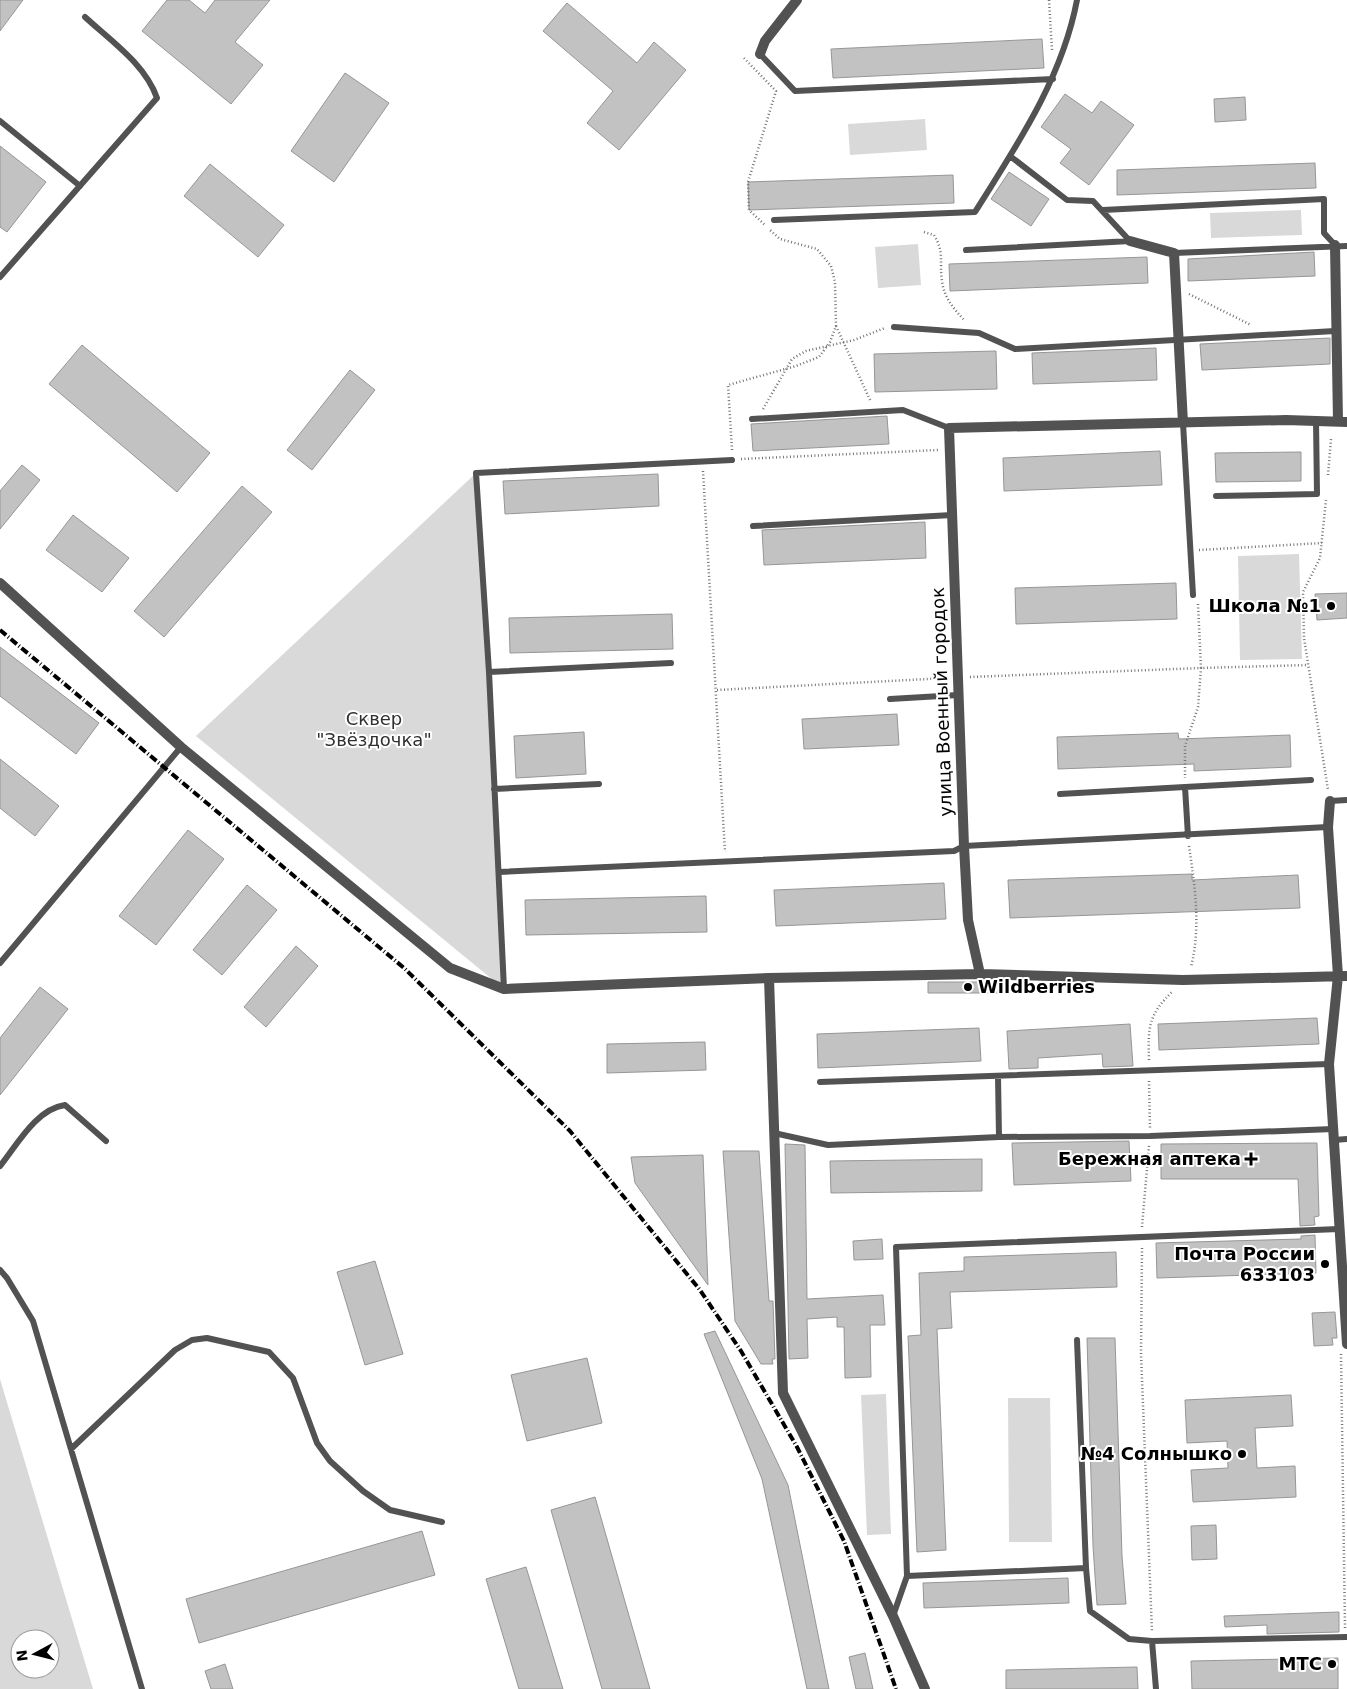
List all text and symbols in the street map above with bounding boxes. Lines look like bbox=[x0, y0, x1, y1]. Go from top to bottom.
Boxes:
street label: улица Военный городок bbox=[927, 587, 956, 817]
place label: Школа №1 bbox=[1208, 595, 1321, 616]
marker: Школа №1 bbox=[1325, 600, 1337, 612]
park label: Сквер "Звёздочка" bbox=[316, 708, 432, 750]
place label: Wildberries bbox=[978, 976, 1095, 997]
marker: Wildberries bbox=[962, 981, 974, 993]
place label: Бережная аптека bbox=[1058, 1148, 1241, 1169]
marker: Бережная аптека bbox=[1245, 1153, 1257, 1165]
place label: Почта России 633103 bbox=[1174, 1243, 1315, 1285]
marker: Почта России 633103 bbox=[1319, 1258, 1331, 1270]
place label: №4 Солнышко bbox=[1080, 1443, 1232, 1464]
marker: №4 Солнышко bbox=[1236, 1448, 1248, 1460]
north arrow bbox=[10, 1629, 60, 1679]
text: N bbox=[13, 1649, 31, 1662]
place label: МТС bbox=[1279, 1653, 1322, 1674]
marker: МТС bbox=[1326, 1658, 1338, 1670]

